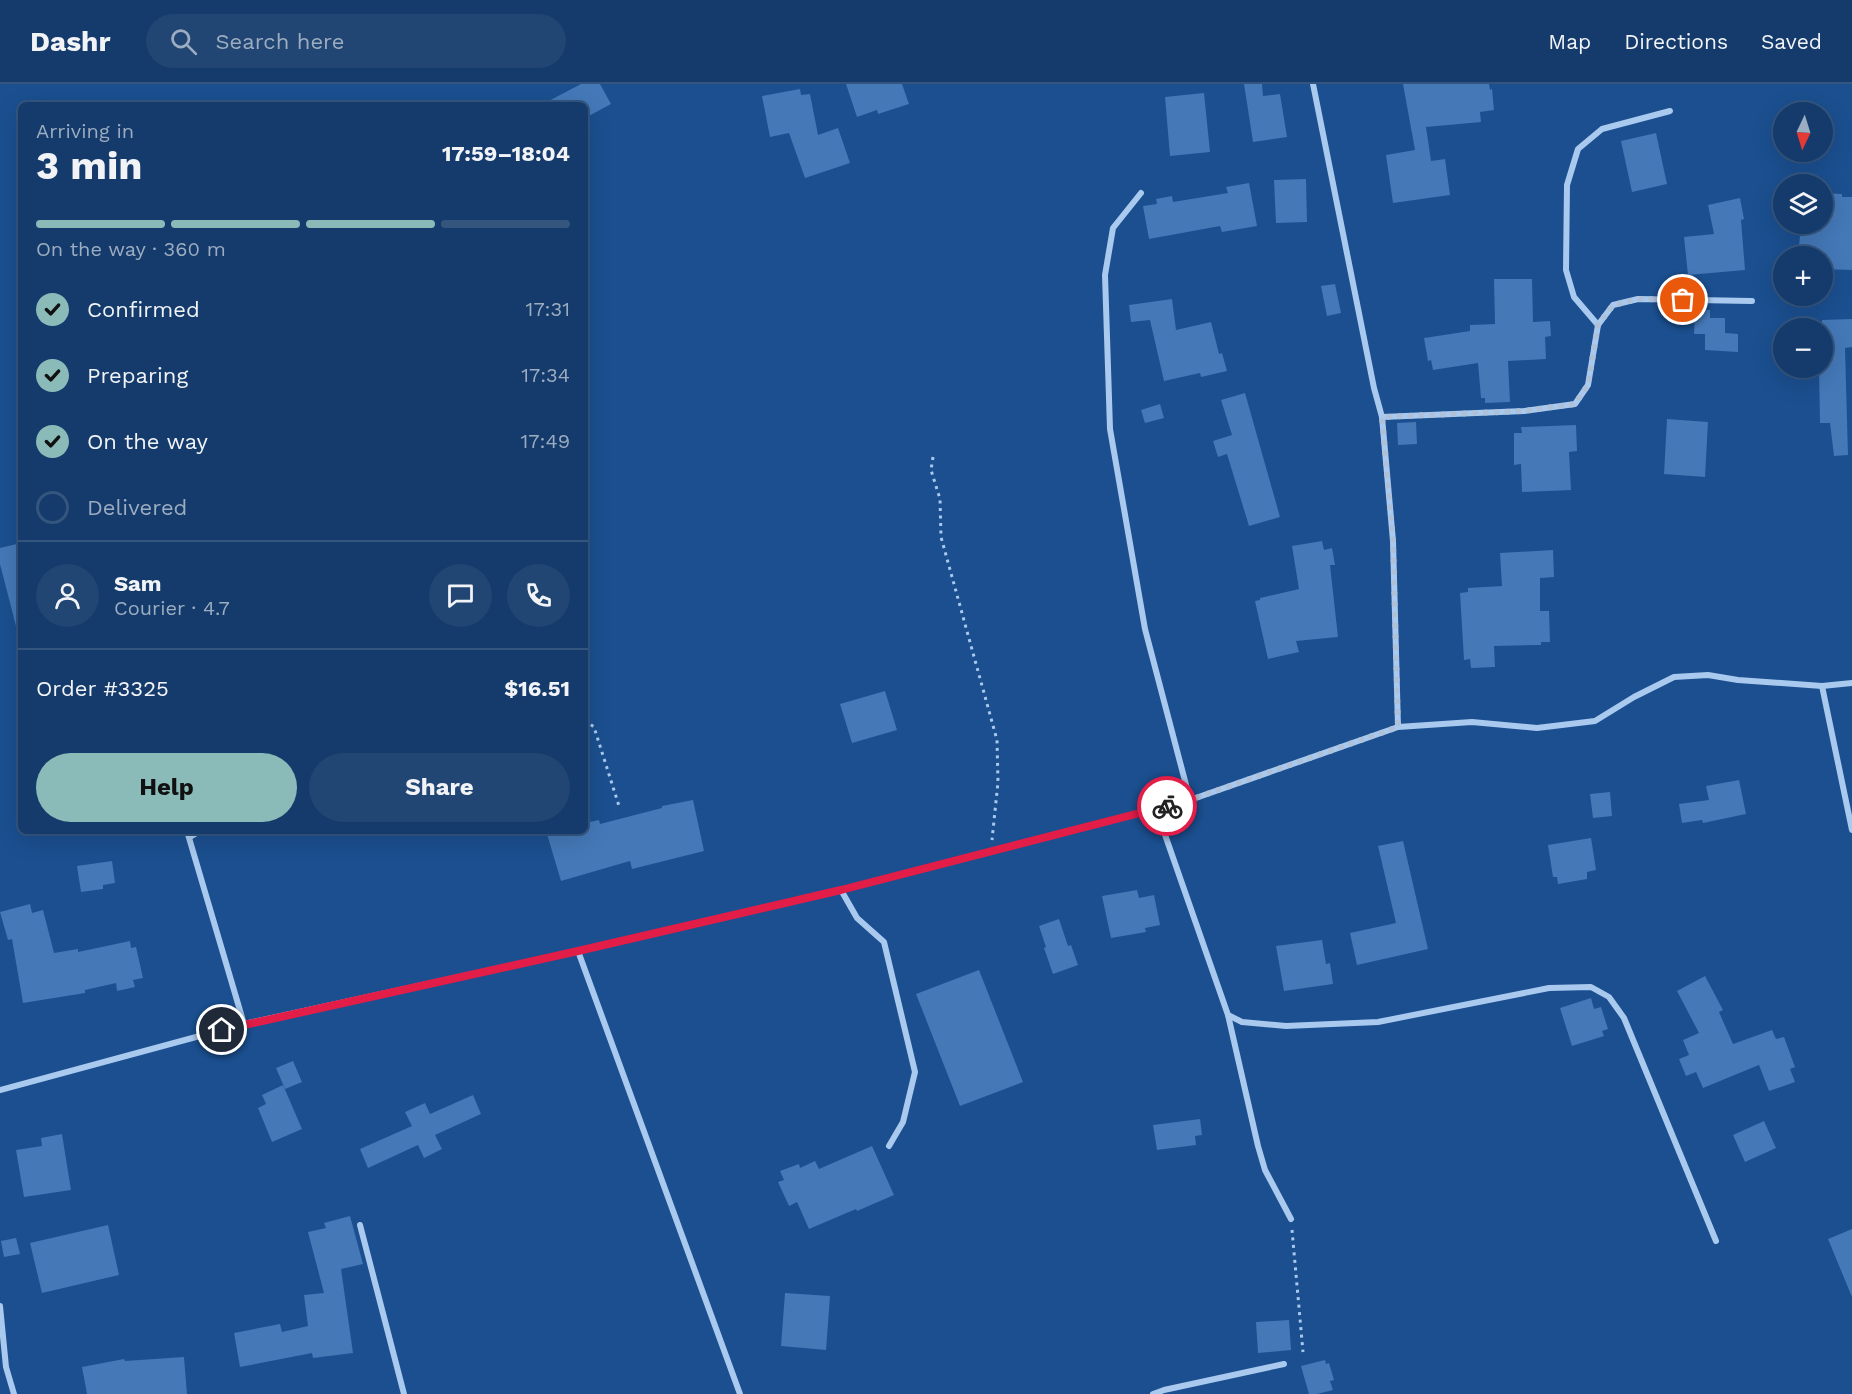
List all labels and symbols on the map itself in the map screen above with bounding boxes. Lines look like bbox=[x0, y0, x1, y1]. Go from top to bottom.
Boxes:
north arrow bbox=[1773, 102, 1833, 162]
pin bbox=[1657, 274, 1708, 325]
courier bbox=[1137, 776, 1197, 836]
pin bbox=[196, 1004, 247, 1055]

